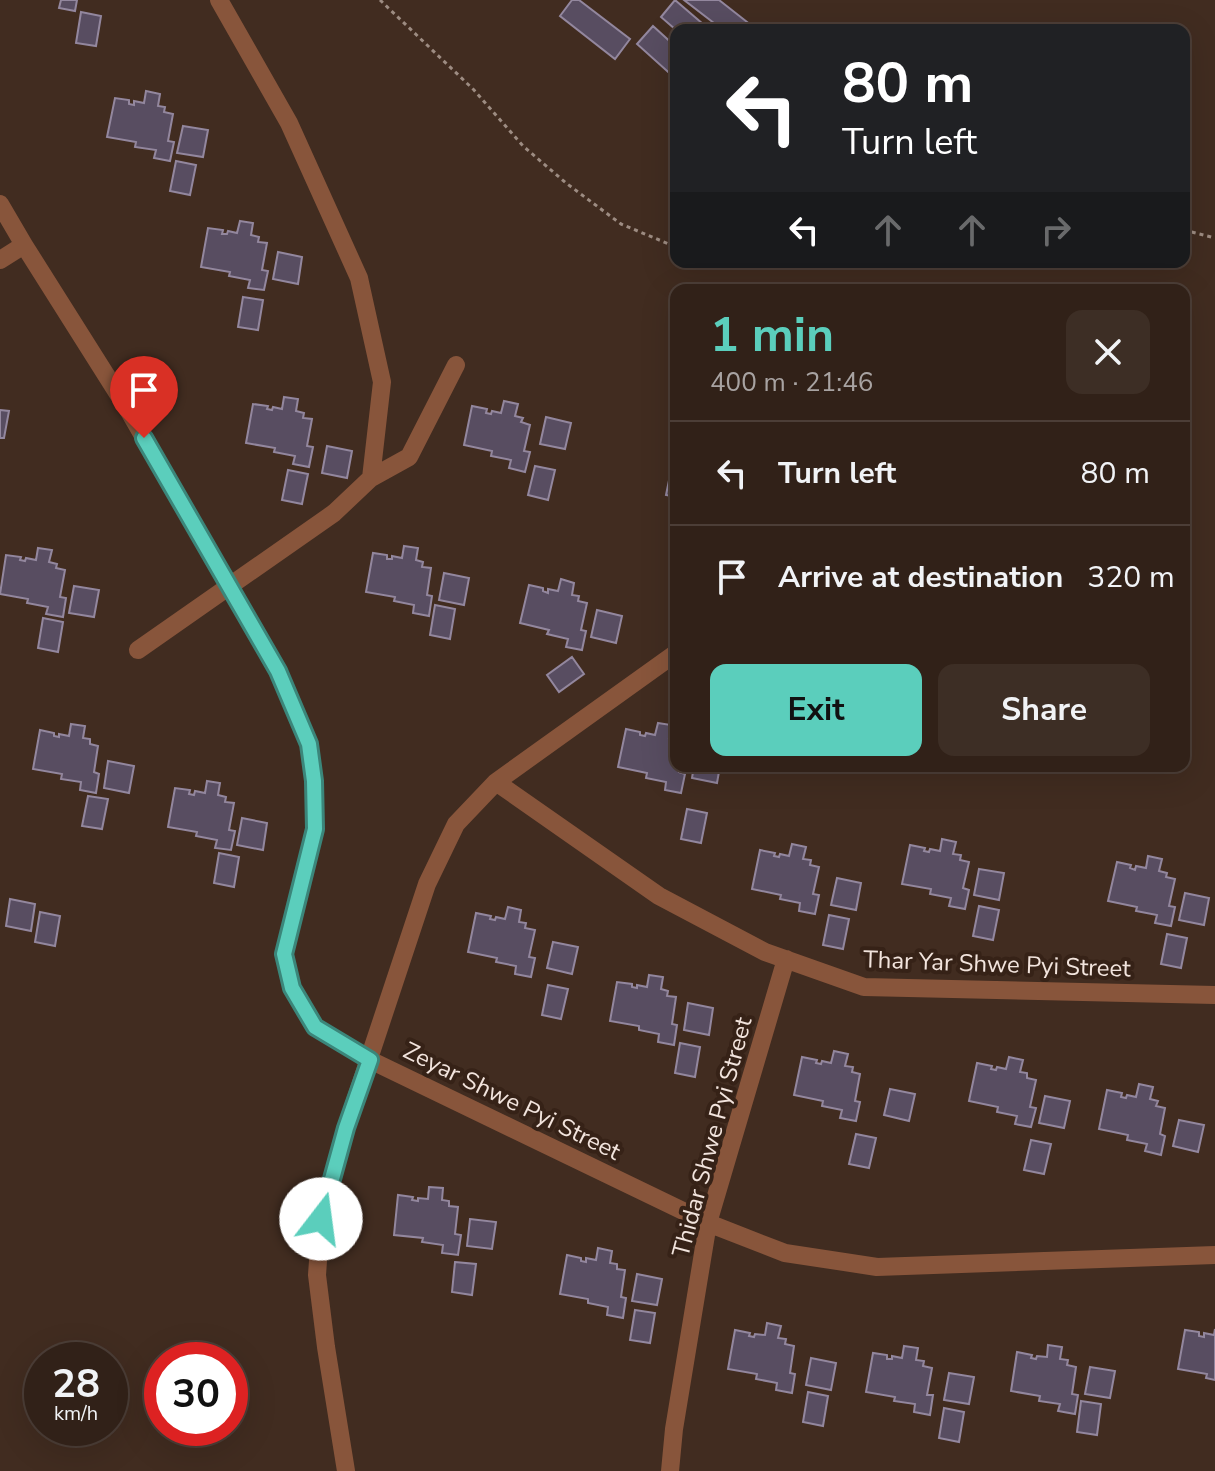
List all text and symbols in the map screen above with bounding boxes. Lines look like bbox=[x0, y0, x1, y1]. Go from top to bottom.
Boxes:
text: 80 m bbox=[842, 45, 973, 122]
icon: left bbox=[710, 56, 814, 160]
text: Turn left bbox=[842, 118, 977, 167]
icon: left bbox=[782, 208, 826, 252]
icon: ahead bbox=[866, 208, 910, 252]
icon: ahead bbox=[950, 208, 994, 252]
icon: right bbox=[1034, 208, 1078, 252]
text: 1 min bbox=[710, 302, 834, 368]
button: close bbox=[1066, 310, 1150, 394]
pin bbox=[110, 356, 178, 438]
text: 400 m · 21:46 bbox=[710, 365, 873, 400]
icon: arrive bbox=[122, 368, 166, 412]
icon: left bbox=[710, 451, 754, 495]
text: Turn left bbox=[778, 453, 896, 494]
text: 80 m bbox=[1081, 453, 1150, 494]
icon: arrive bbox=[710, 555, 754, 599]
text: Arrive at destination bbox=[778, 557, 1063, 598]
text: 320 m bbox=[1087, 557, 1175, 598]
button: Exit bbox=[710, 664, 922, 756]
button: Share bbox=[938, 664, 1150, 756]
street label: Thar Yar Shwe Pyi Street bbox=[863, 943, 1132, 985]
street label: Thidar Shwe Pyi Street bbox=[665, 1013, 760, 1260]
street label: Zeyar Shwe Pyi Street bbox=[398, 1034, 626, 1168]
position arrow bbox=[279, 1177, 363, 1261]
speed limit sign: 30 bbox=[144, 1342, 248, 1446]
text: 28 bbox=[52, 1357, 100, 1411]
text: km/h bbox=[54, 1400, 98, 1427]

